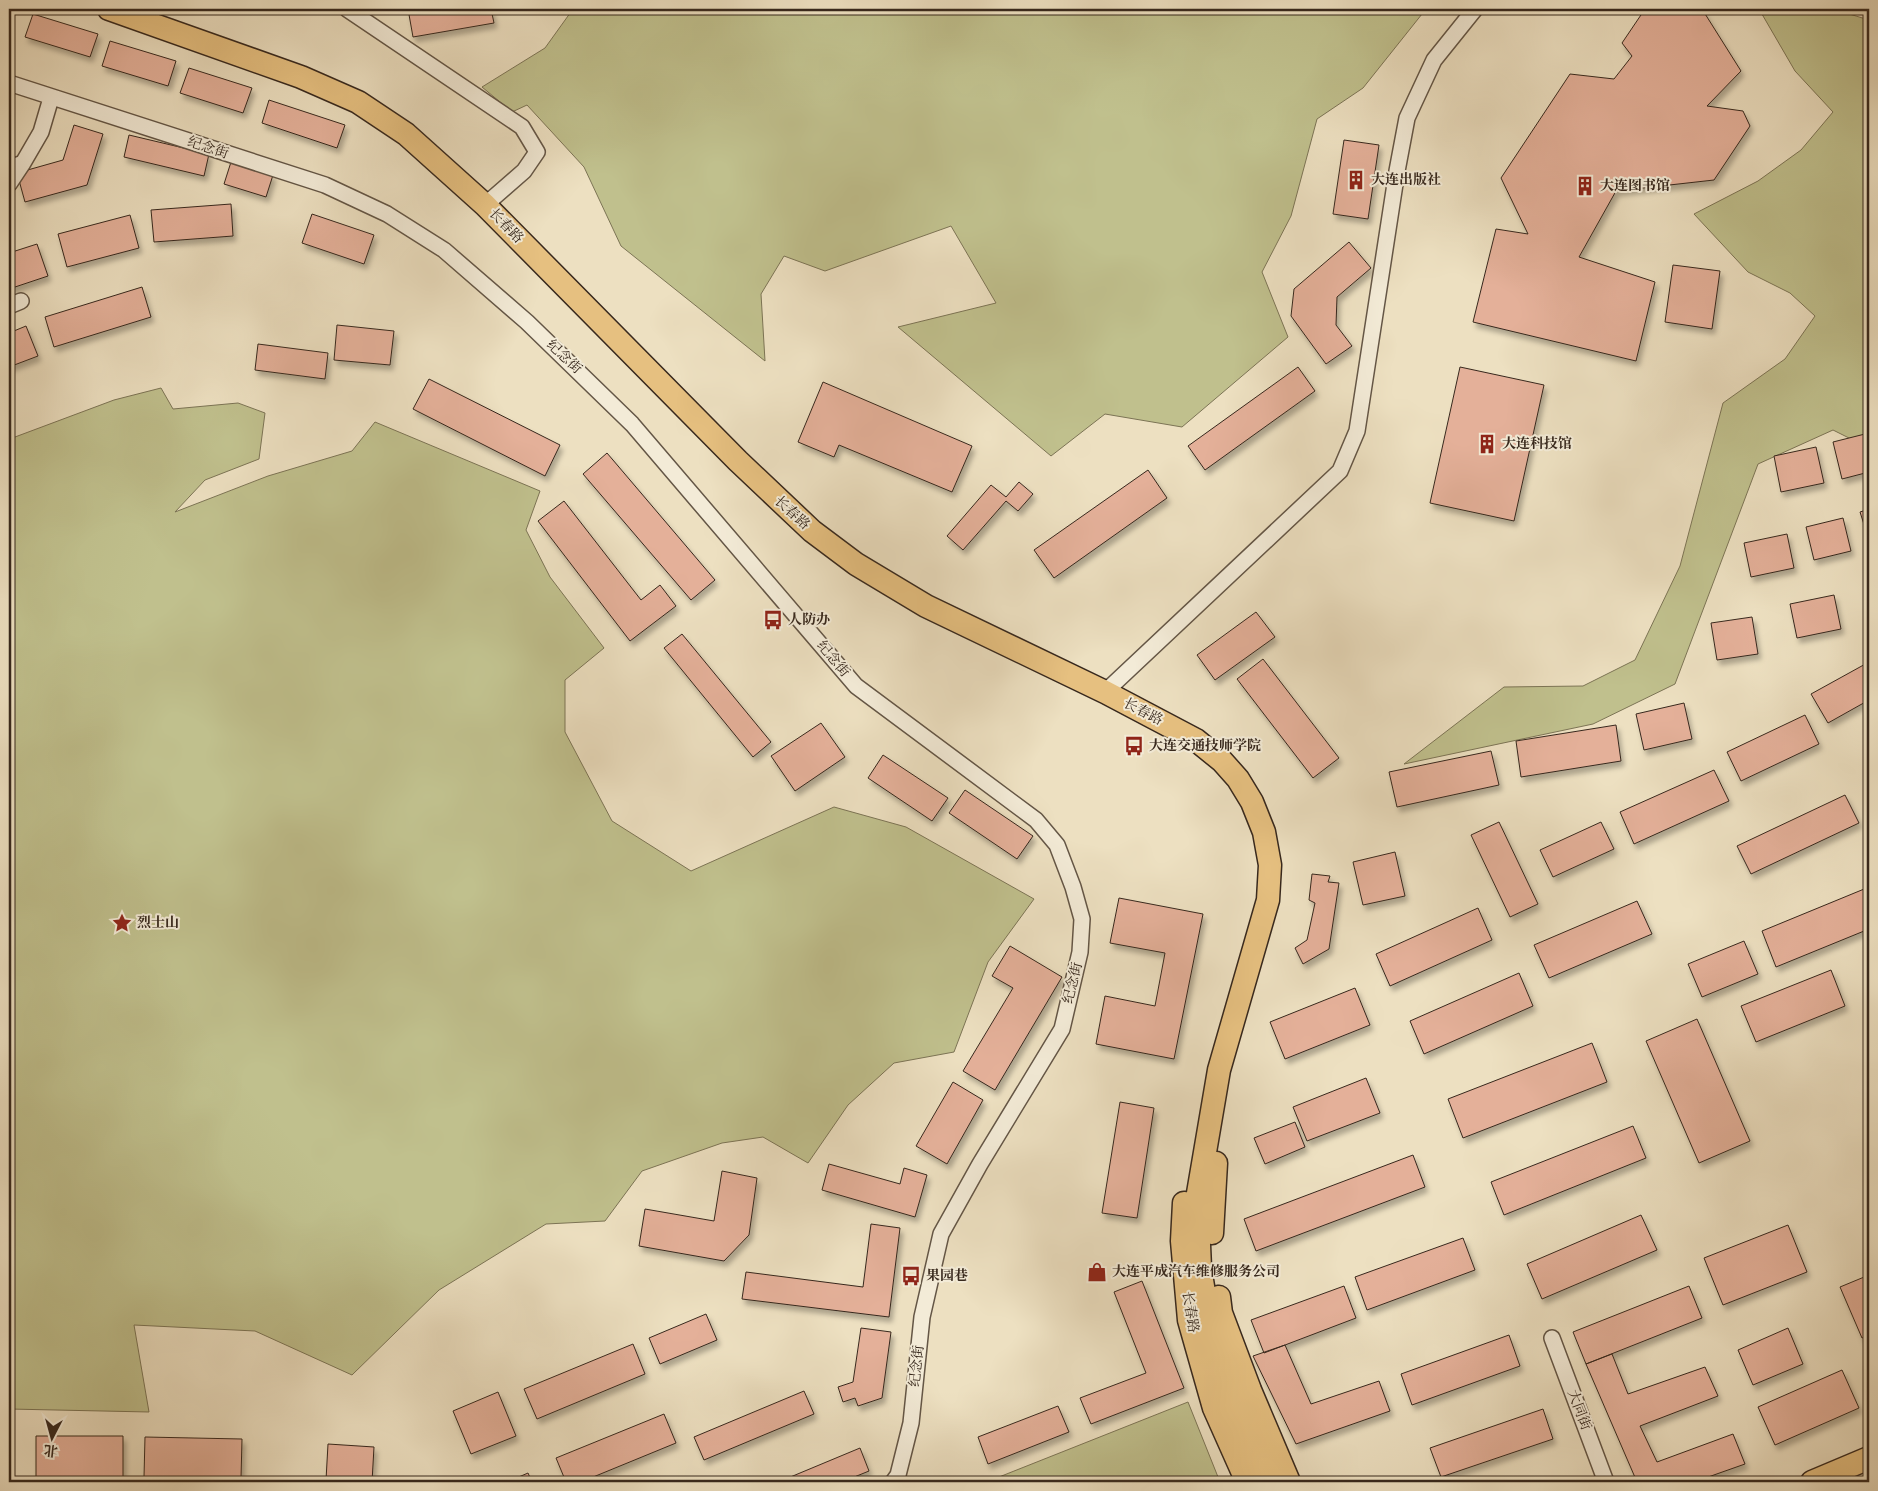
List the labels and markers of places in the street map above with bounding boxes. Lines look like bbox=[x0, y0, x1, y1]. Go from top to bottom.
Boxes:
building icon: 大连出版社 bbox=[1345, 169, 1367, 191]
place label: 大连出版社 bbox=[1371, 172, 1441, 187]
building icon: 大连图书馆 bbox=[1574, 175, 1596, 197]
place label: 大连图书馆 bbox=[1600, 177, 1670, 193]
building icon: 大连科技馆 bbox=[1476, 433, 1498, 455]
place label: 大连科技馆 bbox=[1502, 435, 1572, 451]
bus stop icon: 人防办 bbox=[762, 609, 784, 631]
place label: 人防办 bbox=[788, 612, 830, 627]
bus stop icon: 大连交通技师学院 bbox=[1123, 735, 1145, 757]
place label: 大连交通技师学院 bbox=[1149, 737, 1261, 753]
place icon: 烈士山 bbox=[111, 912, 133, 934]
place label: 烈士山 bbox=[137, 915, 179, 930]
shop icon: 大连平成汽车维修服务公司 bbox=[1086, 1261, 1108, 1283]
place label: 大连平成汽车维修服务公司 bbox=[1112, 1263, 1280, 1279]
bus stop icon: 果园巷 bbox=[900, 1265, 922, 1287]
place label: 果园巷 bbox=[926, 1268, 968, 1283]

